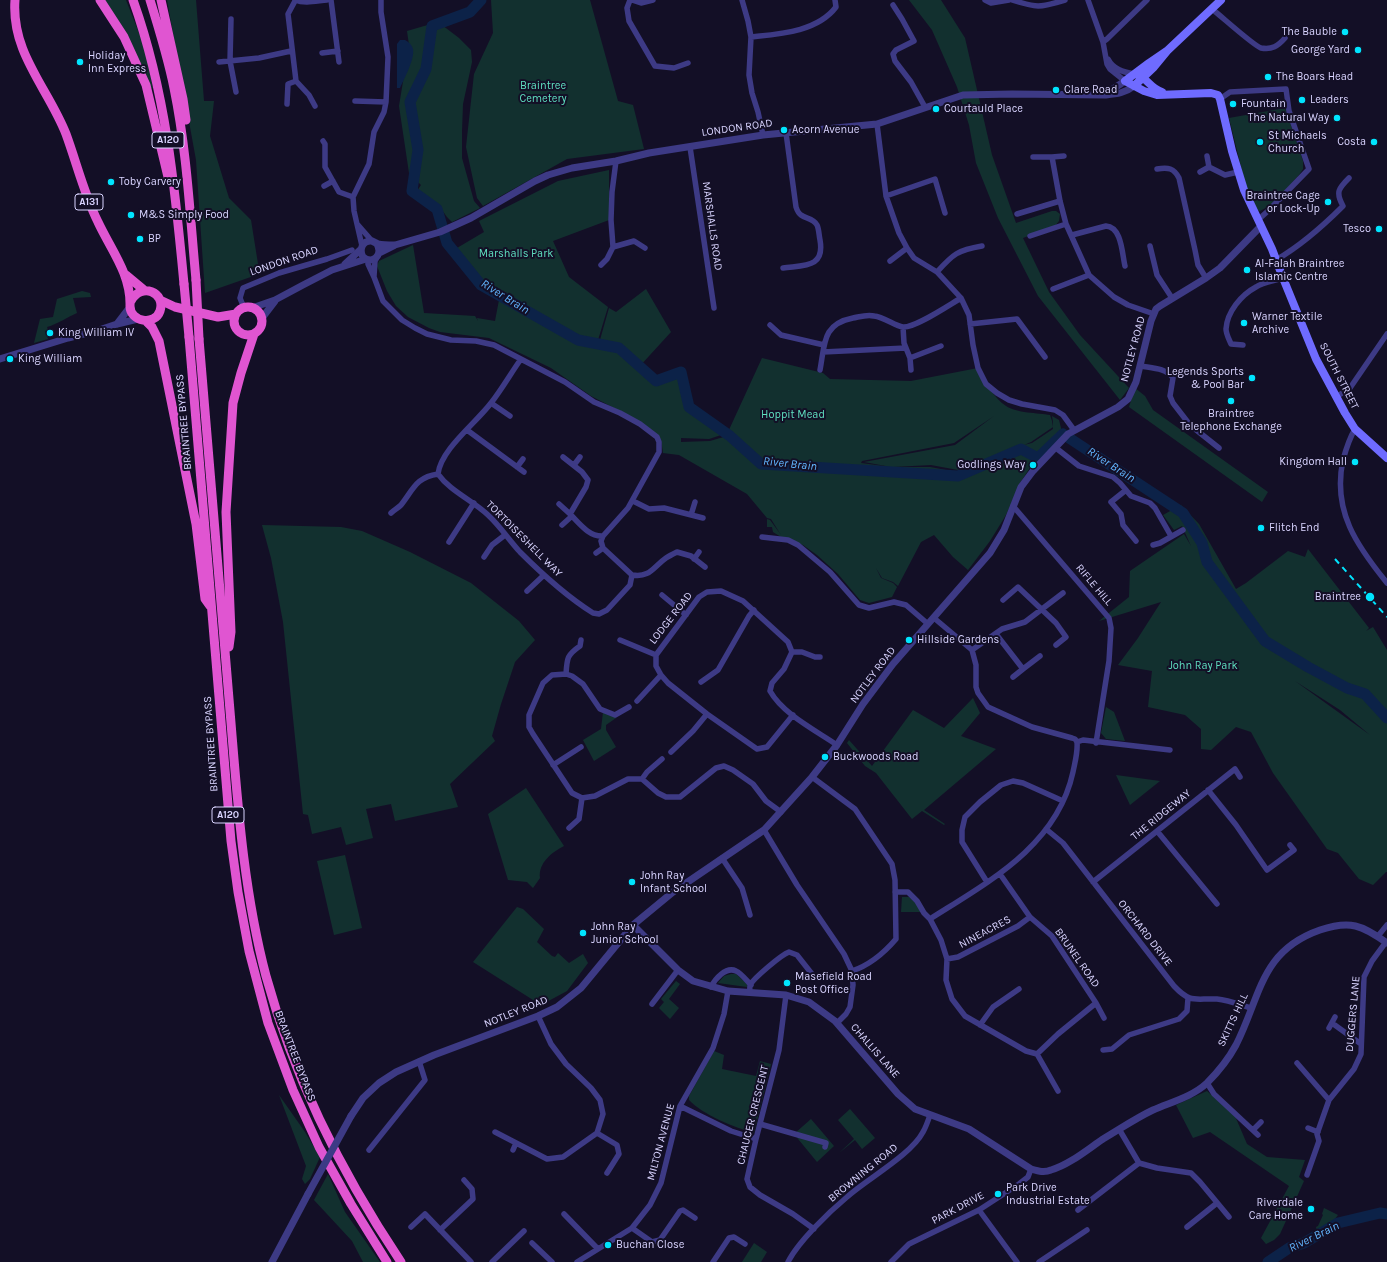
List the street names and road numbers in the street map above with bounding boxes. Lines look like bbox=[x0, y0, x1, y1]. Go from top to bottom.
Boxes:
street label: LONDON ROAD bbox=[701, 116, 773, 140]
road number: A120 bbox=[152, 132, 184, 148]
street label: MARSHALLS ROAD bbox=[699, 181, 725, 271]
road number: A131 bbox=[75, 194, 103, 210]
street label: LONDON ROAD bbox=[248, 243, 320, 279]
street label: NOTLEY ROAD bbox=[1118, 315, 1148, 383]
street label: SOUTH STREET bbox=[1317, 340, 1361, 412]
street label: BRAINTREE BYPASS bbox=[173, 374, 195, 470]
street label: TORTOISESHELL WAY bbox=[483, 498, 565, 580]
street label: RIFLE HILL bbox=[1073, 562, 1115, 608]
street label: LODGE ROAD bbox=[646, 589, 696, 647]
street label: NOTLEY ROAD bbox=[847, 644, 899, 706]
street label: BRAINTREE BYPASS bbox=[201, 696, 221, 792]
street label: THE RIDGEWAY bbox=[1128, 787, 1194, 843]
road number: A120 bbox=[212, 807, 244, 823]
street label: ORCHARD DRIVE bbox=[1115, 897, 1175, 969]
street label: NINEACRES bbox=[957, 913, 1013, 951]
street label: BRUNEL ROAD bbox=[1052, 926, 1102, 990]
street label: DUGGERS LANE bbox=[1343, 976, 1363, 1052]
street label: SKITTS HILL bbox=[1215, 991, 1251, 1049]
street label: NOTLEY ROAD bbox=[482, 993, 550, 1031]
street label: BRAINTREE BYPASS bbox=[272, 1009, 318, 1103]
street label: CHALLIS LANE bbox=[848, 1021, 902, 1081]
street label: CHAUCER CRESCENT bbox=[734, 1064, 772, 1166]
street label: MILTON AVENUE bbox=[644, 1102, 678, 1182]
street label: BROWNING ROAD bbox=[826, 1141, 900, 1205]
street label: PARK DRIVE bbox=[930, 1189, 986, 1227]

